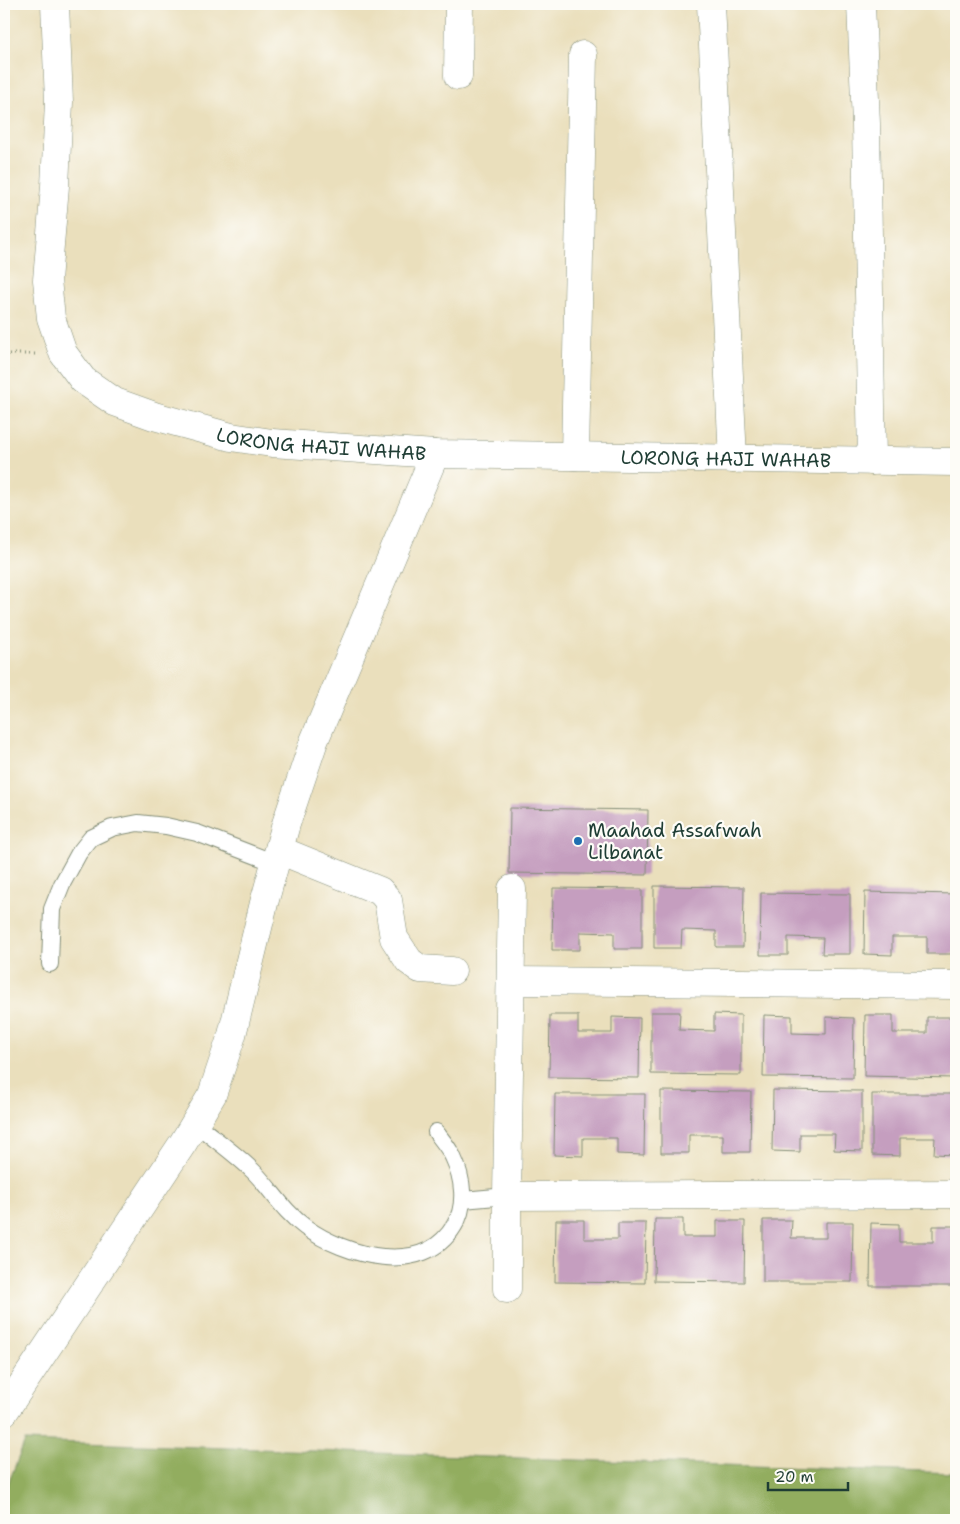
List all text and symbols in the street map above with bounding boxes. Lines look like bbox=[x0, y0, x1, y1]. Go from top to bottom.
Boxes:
street label: LORONG HAJI WAHAB bbox=[214, 421, 427, 466]
street label: LORONG HAJI WAHAB bbox=[620, 444, 831, 473]
place label: Maahad Assafwah Lilbanat bbox=[588, 818, 762, 865]
marker: Maahad Assafwah Lilbanat bbox=[572, 835, 584, 847]
scale bar bbox=[768, 1459, 848, 1491]
text: 20 m bbox=[775, 1467, 814, 1487]

